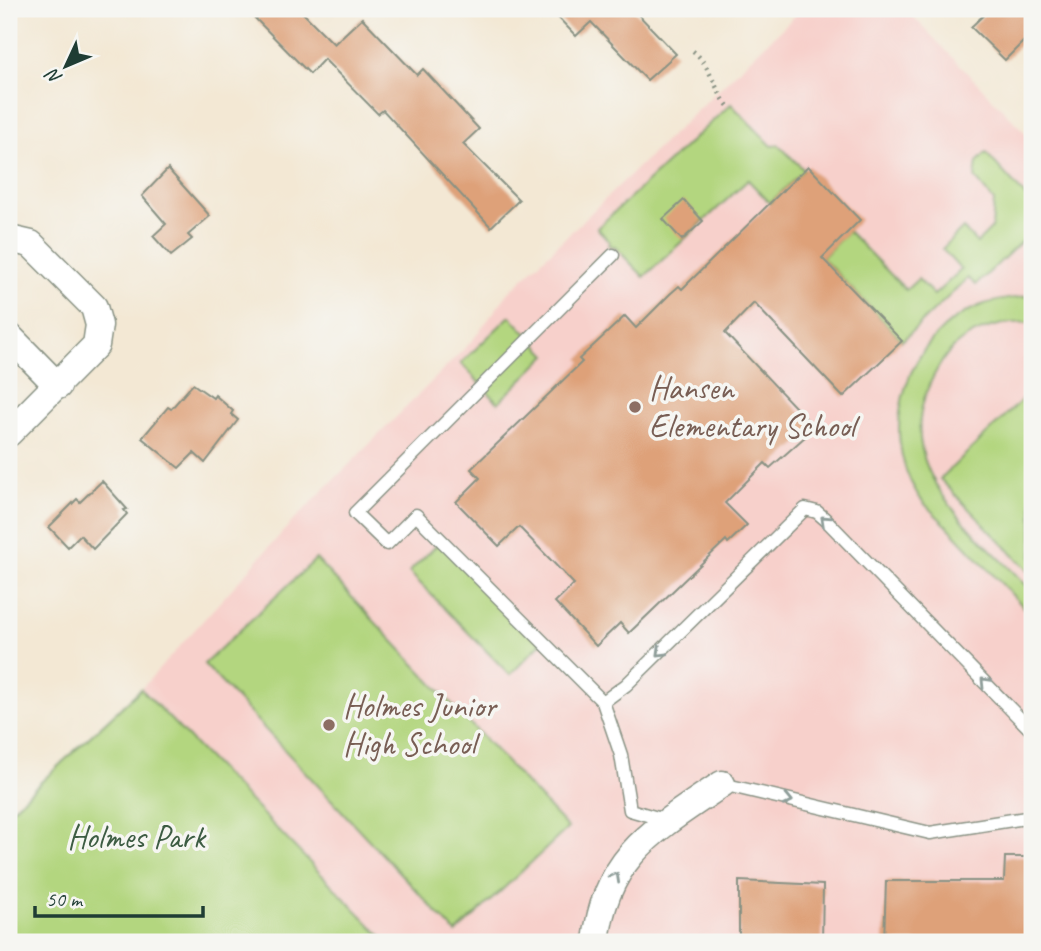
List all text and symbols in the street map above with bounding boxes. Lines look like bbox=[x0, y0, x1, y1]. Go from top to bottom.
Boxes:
north arrow bbox=[32, 32, 102, 102]
text: N bbox=[40, 62, 67, 90]
place label: Hansen Elementary School bbox=[649, 367, 860, 447]
marker: Hansen Elementary School bbox=[627, 399, 643, 415]
one-way arrow bbox=[821, 516, 834, 528]
one-way arrow bbox=[656, 643, 669, 656]
one-way arrow bbox=[980, 678, 993, 691]
place label: Holmes Junior High School bbox=[343, 685, 498, 765]
marker: Holmes Junior High School bbox=[321, 717, 337, 733]
one-way arrow bbox=[782, 792, 794, 806]
park label: Holmes Park bbox=[67, 816, 207, 858]
one-way arrow bbox=[607, 872, 620, 885]
scale bar bbox=[35, 874, 203, 918]
text: 50 m bbox=[46, 886, 84, 912]

